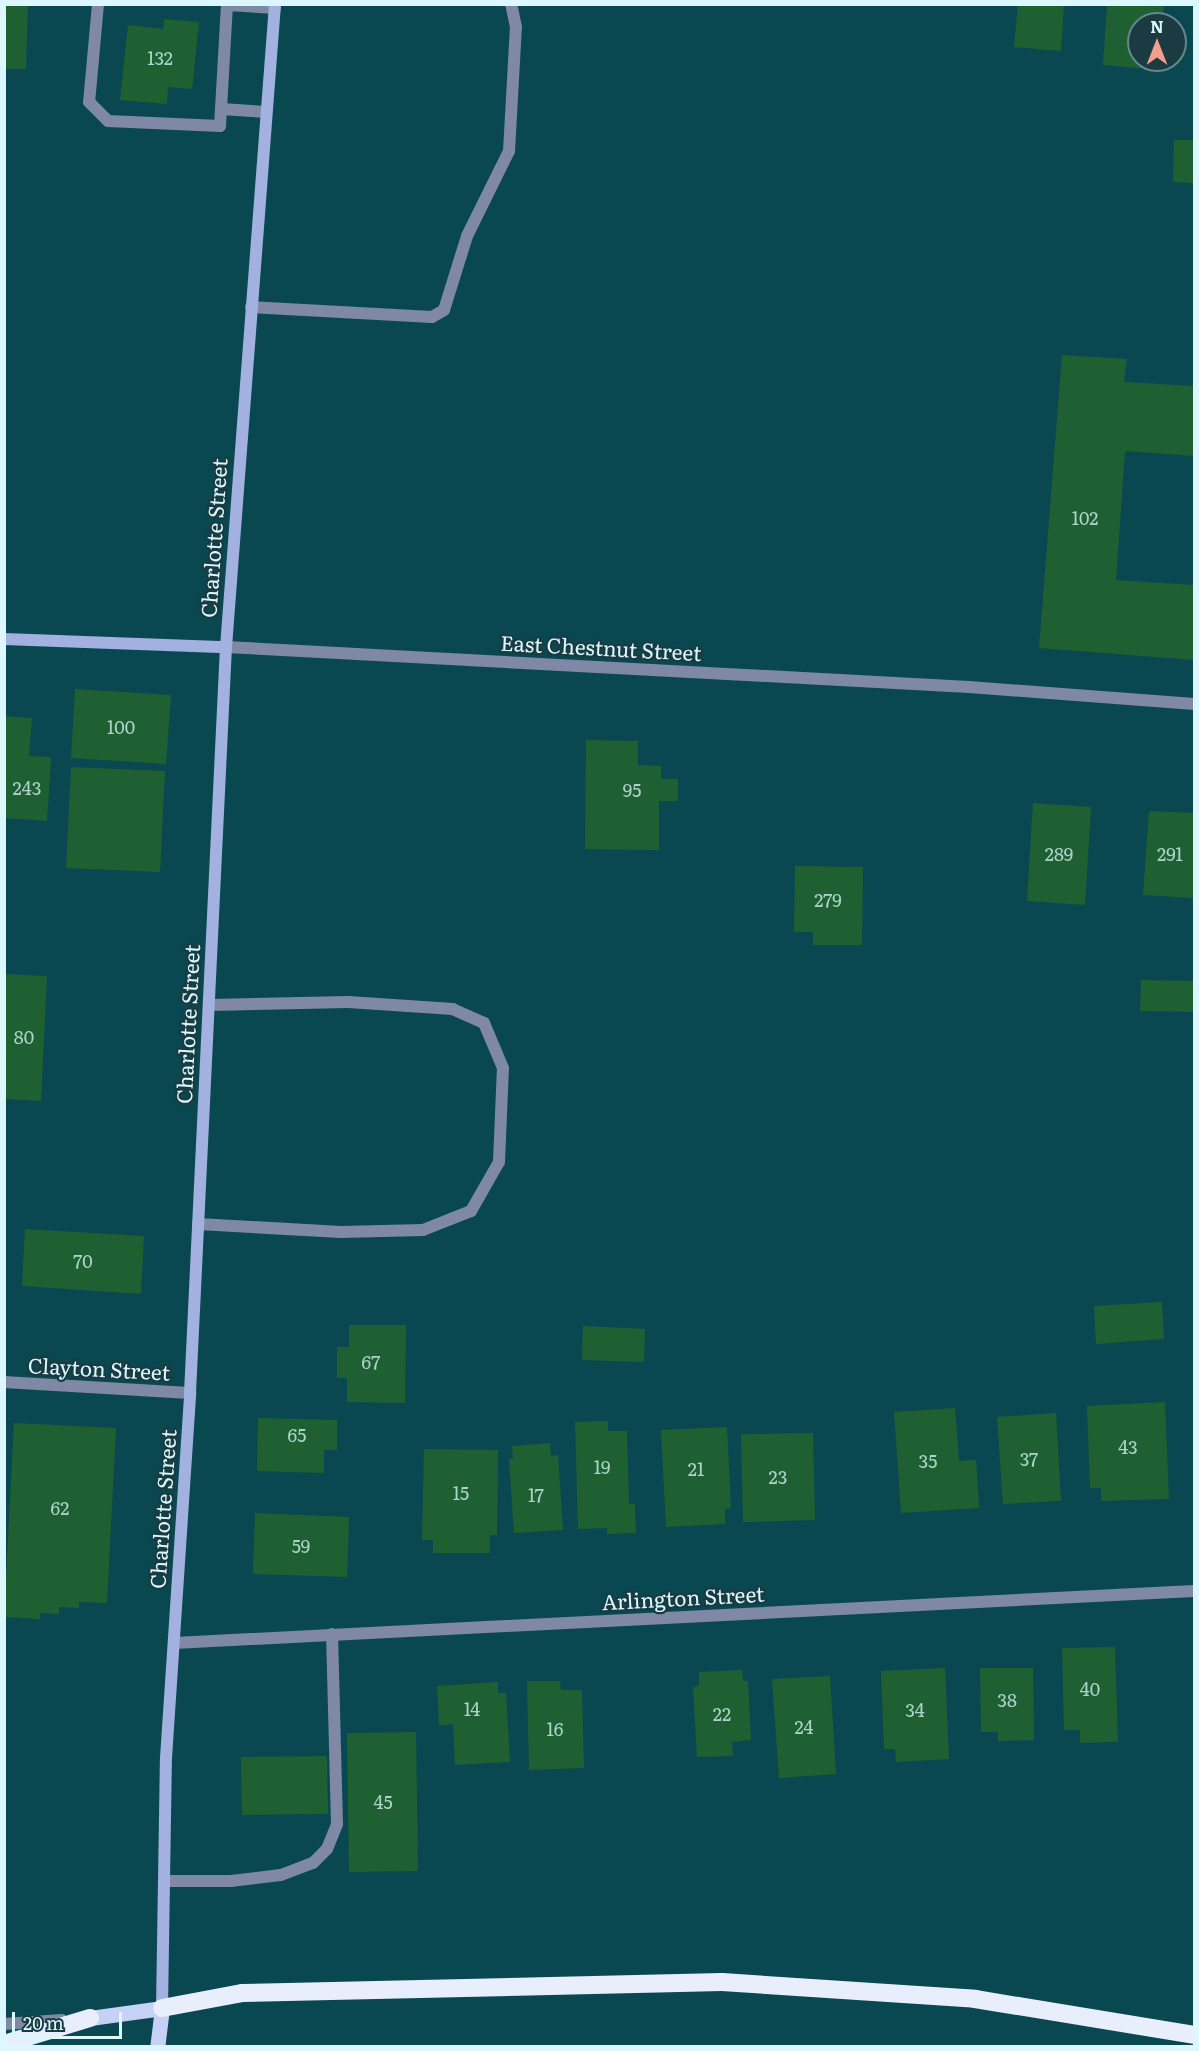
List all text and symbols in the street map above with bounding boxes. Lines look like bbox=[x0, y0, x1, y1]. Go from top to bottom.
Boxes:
north arrow bbox=[1127, 12, 1187, 72]
text: N bbox=[1150, 14, 1164, 38]
house number: 132 bbox=[147, 47, 173, 69]
street label: Charlotte Street bbox=[195, 457, 231, 619]
house number: 102 bbox=[1072, 507, 1098, 529]
street label: East Chestnut Street bbox=[500, 629, 702, 665]
house number: 100 bbox=[107, 716, 135, 738]
house number: 243 bbox=[13, 777, 41, 799]
house number: 95 bbox=[623, 779, 641, 801]
house number: 289 bbox=[1045, 843, 1073, 865]
house number: 291 bbox=[1157, 843, 1183, 865]
house number: 279 bbox=[814, 889, 842, 911]
street label: Charlotte Street bbox=[170, 944, 204, 1104]
house number: 80 bbox=[14, 1026, 34, 1048]
house number: 70 bbox=[73, 1250, 93, 1272]
house number: 67 bbox=[362, 1351, 380, 1373]
street label: Clayton Street bbox=[27, 1352, 171, 1384]
house number: 65 bbox=[288, 1424, 306, 1446]
street label: Charlotte Street bbox=[144, 1428, 180, 1590]
house number: 43 bbox=[1118, 1436, 1138, 1458]
house number: 37 bbox=[1020, 1448, 1038, 1470]
house number: 35 bbox=[919, 1450, 937, 1472]
house number: 19 bbox=[594, 1456, 610, 1478]
house number: 21 bbox=[688, 1458, 704, 1480]
house number: 23 bbox=[769, 1466, 787, 1488]
house number: 15 bbox=[453, 1482, 469, 1504]
house number: 17 bbox=[528, 1484, 544, 1506]
house number: 62 bbox=[51, 1497, 69, 1519]
house number: 59 bbox=[292, 1535, 310, 1557]
street label: Arlington Street bbox=[601, 1580, 765, 1614]
house number: 40 bbox=[1080, 1678, 1100, 1700]
house number: 38 bbox=[997, 1689, 1017, 1711]
house number: 14 bbox=[464, 1698, 480, 1720]
house number: 34 bbox=[905, 1699, 925, 1721]
house number: 22 bbox=[713, 1703, 731, 1725]
house number: 24 bbox=[794, 1716, 814, 1738]
house number: 16 bbox=[547, 1718, 563, 1740]
house number: 45 bbox=[373, 1791, 393, 1813]
scale bar bbox=[15, 2000, 124, 2038]
text: 20 m bbox=[23, 2009, 64, 2036]

